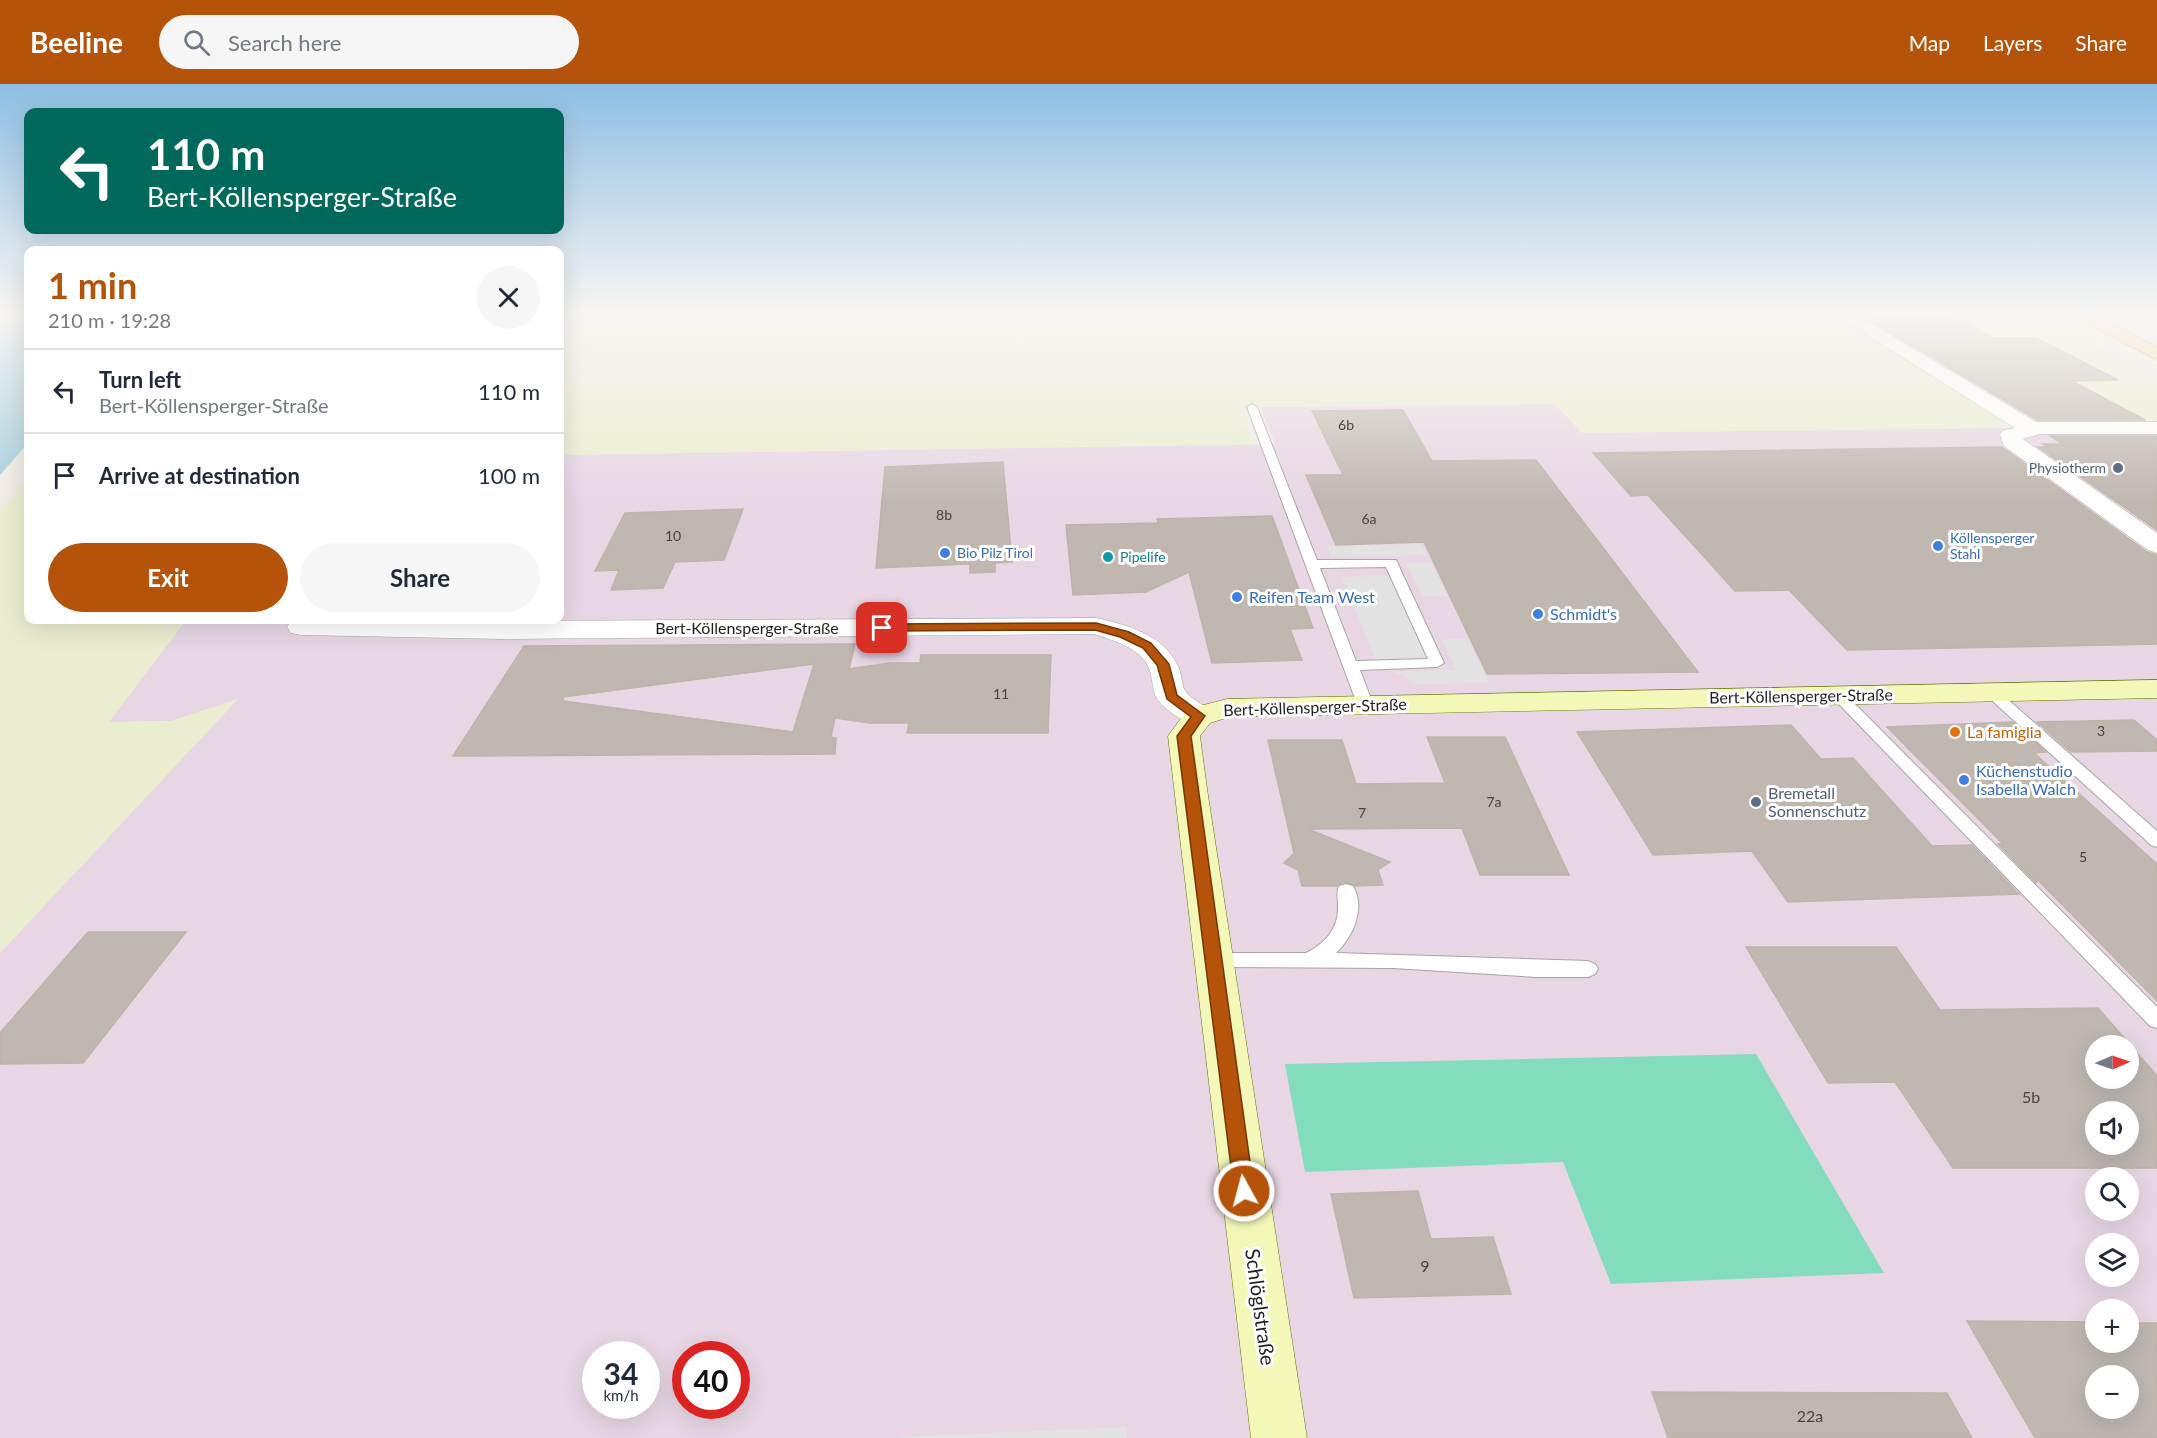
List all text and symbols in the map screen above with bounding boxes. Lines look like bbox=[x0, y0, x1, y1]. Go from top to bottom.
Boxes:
search box bbox=[159, 15, 579, 69]
text: Beeline bbox=[30, 25, 123, 59]
icon: search bbox=[180, 26, 213, 59]
text: Search here bbox=[228, 29, 341, 56]
text: Map bbox=[1909, 30, 1950, 55]
text: Layers bbox=[1983, 30, 2042, 55]
text: Share bbox=[2075, 30, 2127, 55]
text: 110 m bbox=[147, 129, 265, 179]
icon: left bbox=[48, 132, 126, 210]
text: Bert-Köllensperger-Straße bbox=[147, 180, 457, 213]
text: 1 min bbox=[48, 263, 137, 307]
button: close bbox=[477, 266, 540, 329]
text: 210 m · 19:28 bbox=[48, 308, 171, 332]
text: Turn left bbox=[99, 366, 181, 393]
icon: left bbox=[48, 375, 81, 408]
text: 110 m bbox=[478, 378, 540, 405]
text: Bert-Köllensperger-Straße bbox=[99, 393, 329, 417]
house number: 6b bbox=[1338, 416, 1354, 433]
icon: arrive bbox=[48, 459, 81, 492]
place label: Physiotherm bbox=[2029, 459, 2106, 476]
marker: Physiotherm bbox=[2111, 461, 2125, 475]
text: Arrive at destination bbox=[99, 462, 300, 489]
text: 100 m bbox=[478, 462, 540, 489]
house number: 8b bbox=[936, 506, 952, 523]
house number: 6a bbox=[1361, 510, 1377, 527]
house number: 10 bbox=[665, 527, 681, 544]
place label: Köllensperger Stahl bbox=[1950, 529, 2034, 562]
marker: Köllensperger Stahl bbox=[1931, 539, 1945, 553]
button: Exit bbox=[48, 543, 288, 612]
button: Share bbox=[300, 543, 540, 612]
place label: Bio Pilz Tirol bbox=[957, 544, 1033, 561]
marker: Bio Pilz Tirol bbox=[938, 546, 952, 560]
place label: Pipelife bbox=[1120, 548, 1166, 565]
marker: Pipelife bbox=[1101, 550, 1115, 564]
place label: Reifen Team West bbox=[1249, 587, 1375, 606]
marker: Reifen Team West bbox=[1230, 590, 1244, 604]
pin bbox=[856, 602, 907, 653]
place label: Schmidt's bbox=[1550, 604, 1617, 623]
marker: Schmidt's bbox=[1531, 607, 1545, 621]
icon: arrive bbox=[865, 611, 898, 644]
street label: Bert-Köllensperger-Straße bbox=[655, 618, 839, 637]
street label: Bert-Köllensperger-Straße bbox=[1709, 684, 1893, 707]
house number: 11 bbox=[993, 685, 1009, 702]
street label: Bert-Köllensperger-Straße bbox=[1223, 694, 1407, 719]
place label: La famiglia bbox=[1967, 722, 2042, 741]
house number: 3 bbox=[2097, 722, 2105, 739]
marker: La famiglia bbox=[1948, 725, 1962, 739]
place label: Küchenstudio Isabella Walch bbox=[1976, 761, 2076, 798]
marker: Küchenstudio Isabella Walch bbox=[1957, 773, 1971, 787]
place label: Bremetall Sonnenschutz bbox=[1768, 783, 1866, 820]
house number: 7a bbox=[1486, 793, 1502, 810]
marker: Bremetall Sonnenschutz bbox=[1749, 795, 1763, 809]
house number: 7 bbox=[1358, 804, 1366, 821]
house number: 5 bbox=[2079, 848, 2087, 865]
north arrow bbox=[2085, 1035, 2139, 1089]
map controls bbox=[2085, 1035, 2139, 1419]
house number: 5b bbox=[2022, 1087, 2040, 1106]
button: sound bbox=[2085, 1101, 2139, 1155]
position arrow bbox=[1212, 1159, 1276, 1223]
button: search bbox=[2085, 1167, 2139, 1221]
button: layers bbox=[2085, 1233, 2139, 1287]
street label: Schlöglstraße bbox=[1241, 1247, 1281, 1367]
house number: 9 bbox=[1420, 1256, 1430, 1275]
button: + bbox=[2085, 1299, 2139, 1353]
speed limit sign: 40 bbox=[672, 1341, 750, 1419]
text: 34 bbox=[604, 1355, 638, 1391]
button: − bbox=[2085, 1365, 2139, 1419]
text: km/h bbox=[603, 1386, 639, 1404]
house number: 22a bbox=[1797, 1406, 1823, 1425]

